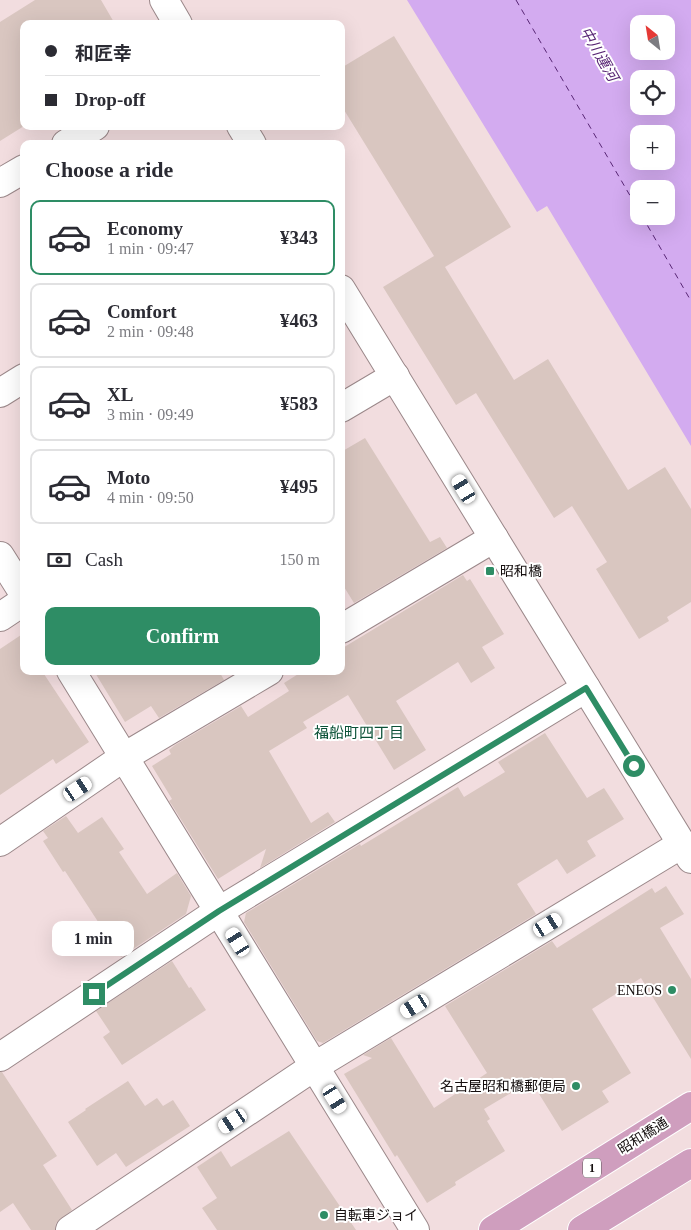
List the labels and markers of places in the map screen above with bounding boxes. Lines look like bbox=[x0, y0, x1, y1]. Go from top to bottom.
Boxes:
place label: 昭和橋 bbox=[500, 564, 542, 579]
marker: 昭和橋 bbox=[484, 565, 496, 577]
place label: ENEOS bbox=[617, 983, 662, 998]
marker: ENEOS bbox=[666, 984, 678, 996]
place label: 名古屋昭和橋郵便局 bbox=[440, 1079, 566, 1094]
marker: 名古屋昭和橋郵便局 bbox=[570, 1080, 582, 1092]
place label: 自転車ジョイ bbox=[334, 1208, 418, 1223]
marker: 自転車ジョイ bbox=[318, 1209, 330, 1221]

